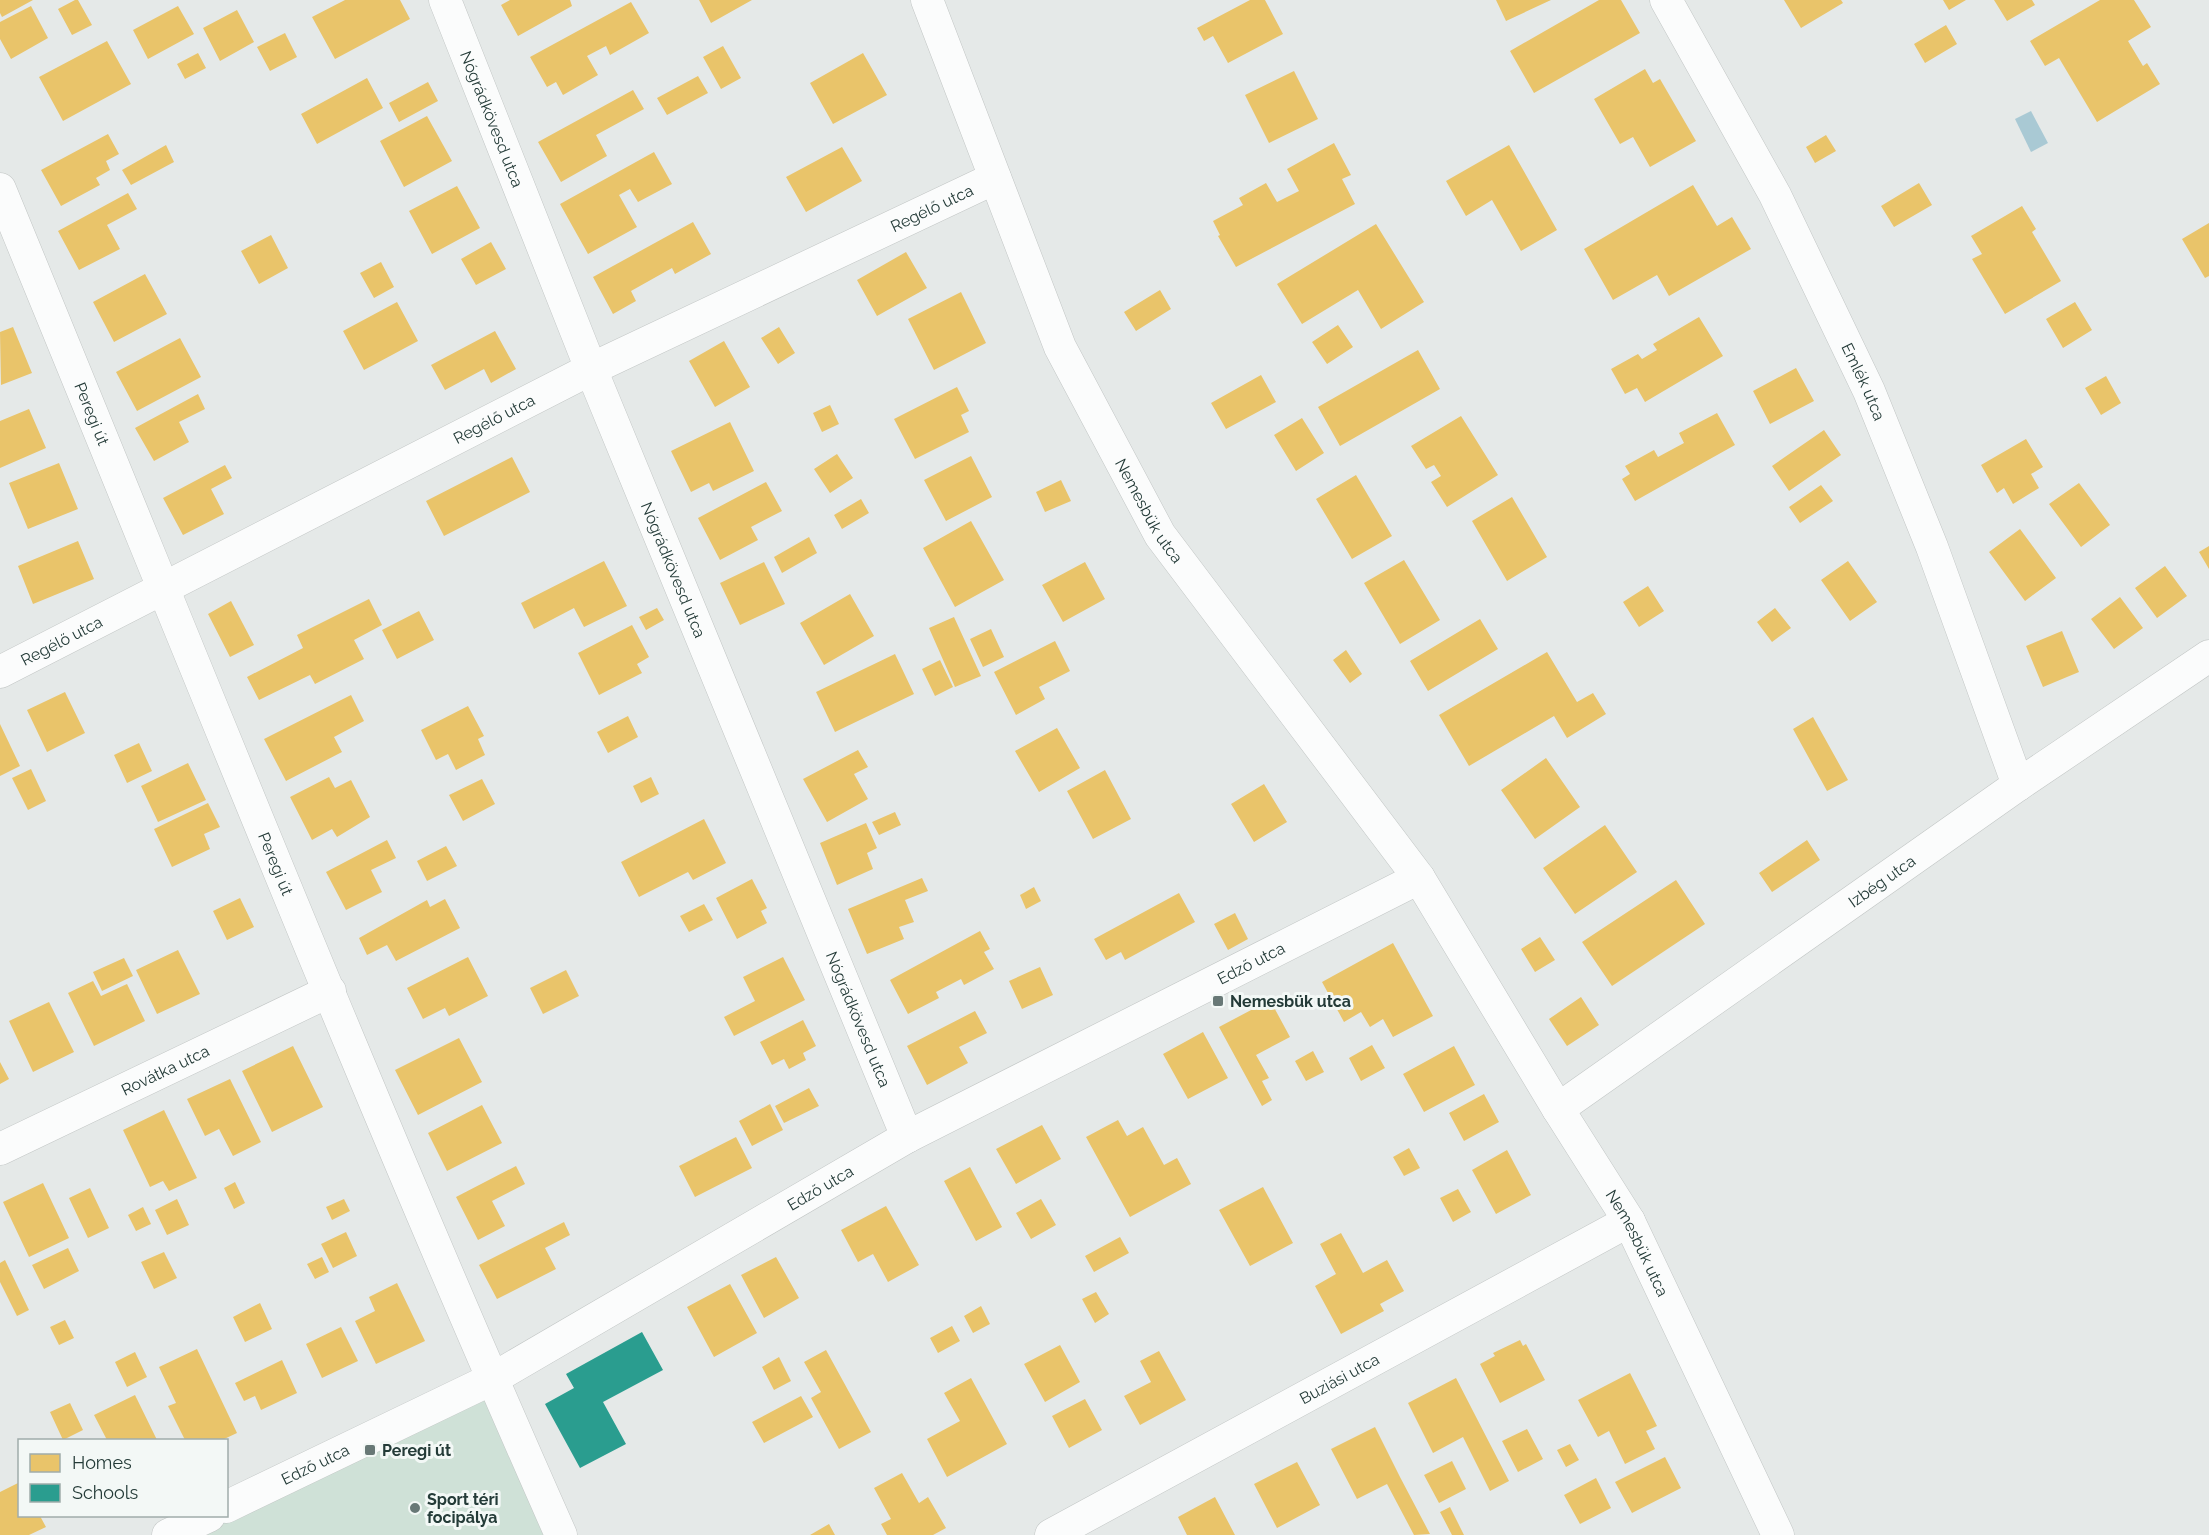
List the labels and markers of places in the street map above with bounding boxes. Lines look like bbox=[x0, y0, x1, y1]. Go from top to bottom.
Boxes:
place label: Nemesbük utca bbox=[1230, 992, 1351, 1011]
marker: Nemesbük utca bbox=[1211, 994, 1225, 1008]
place label: Peregi út bbox=[382, 1441, 451, 1460]
marker: Peregi út bbox=[363, 1443, 377, 1457]
place label: Sport téri focipálya bbox=[427, 1490, 499, 1527]
marker: Sport téri focipálya bbox=[408, 1501, 422, 1515]

